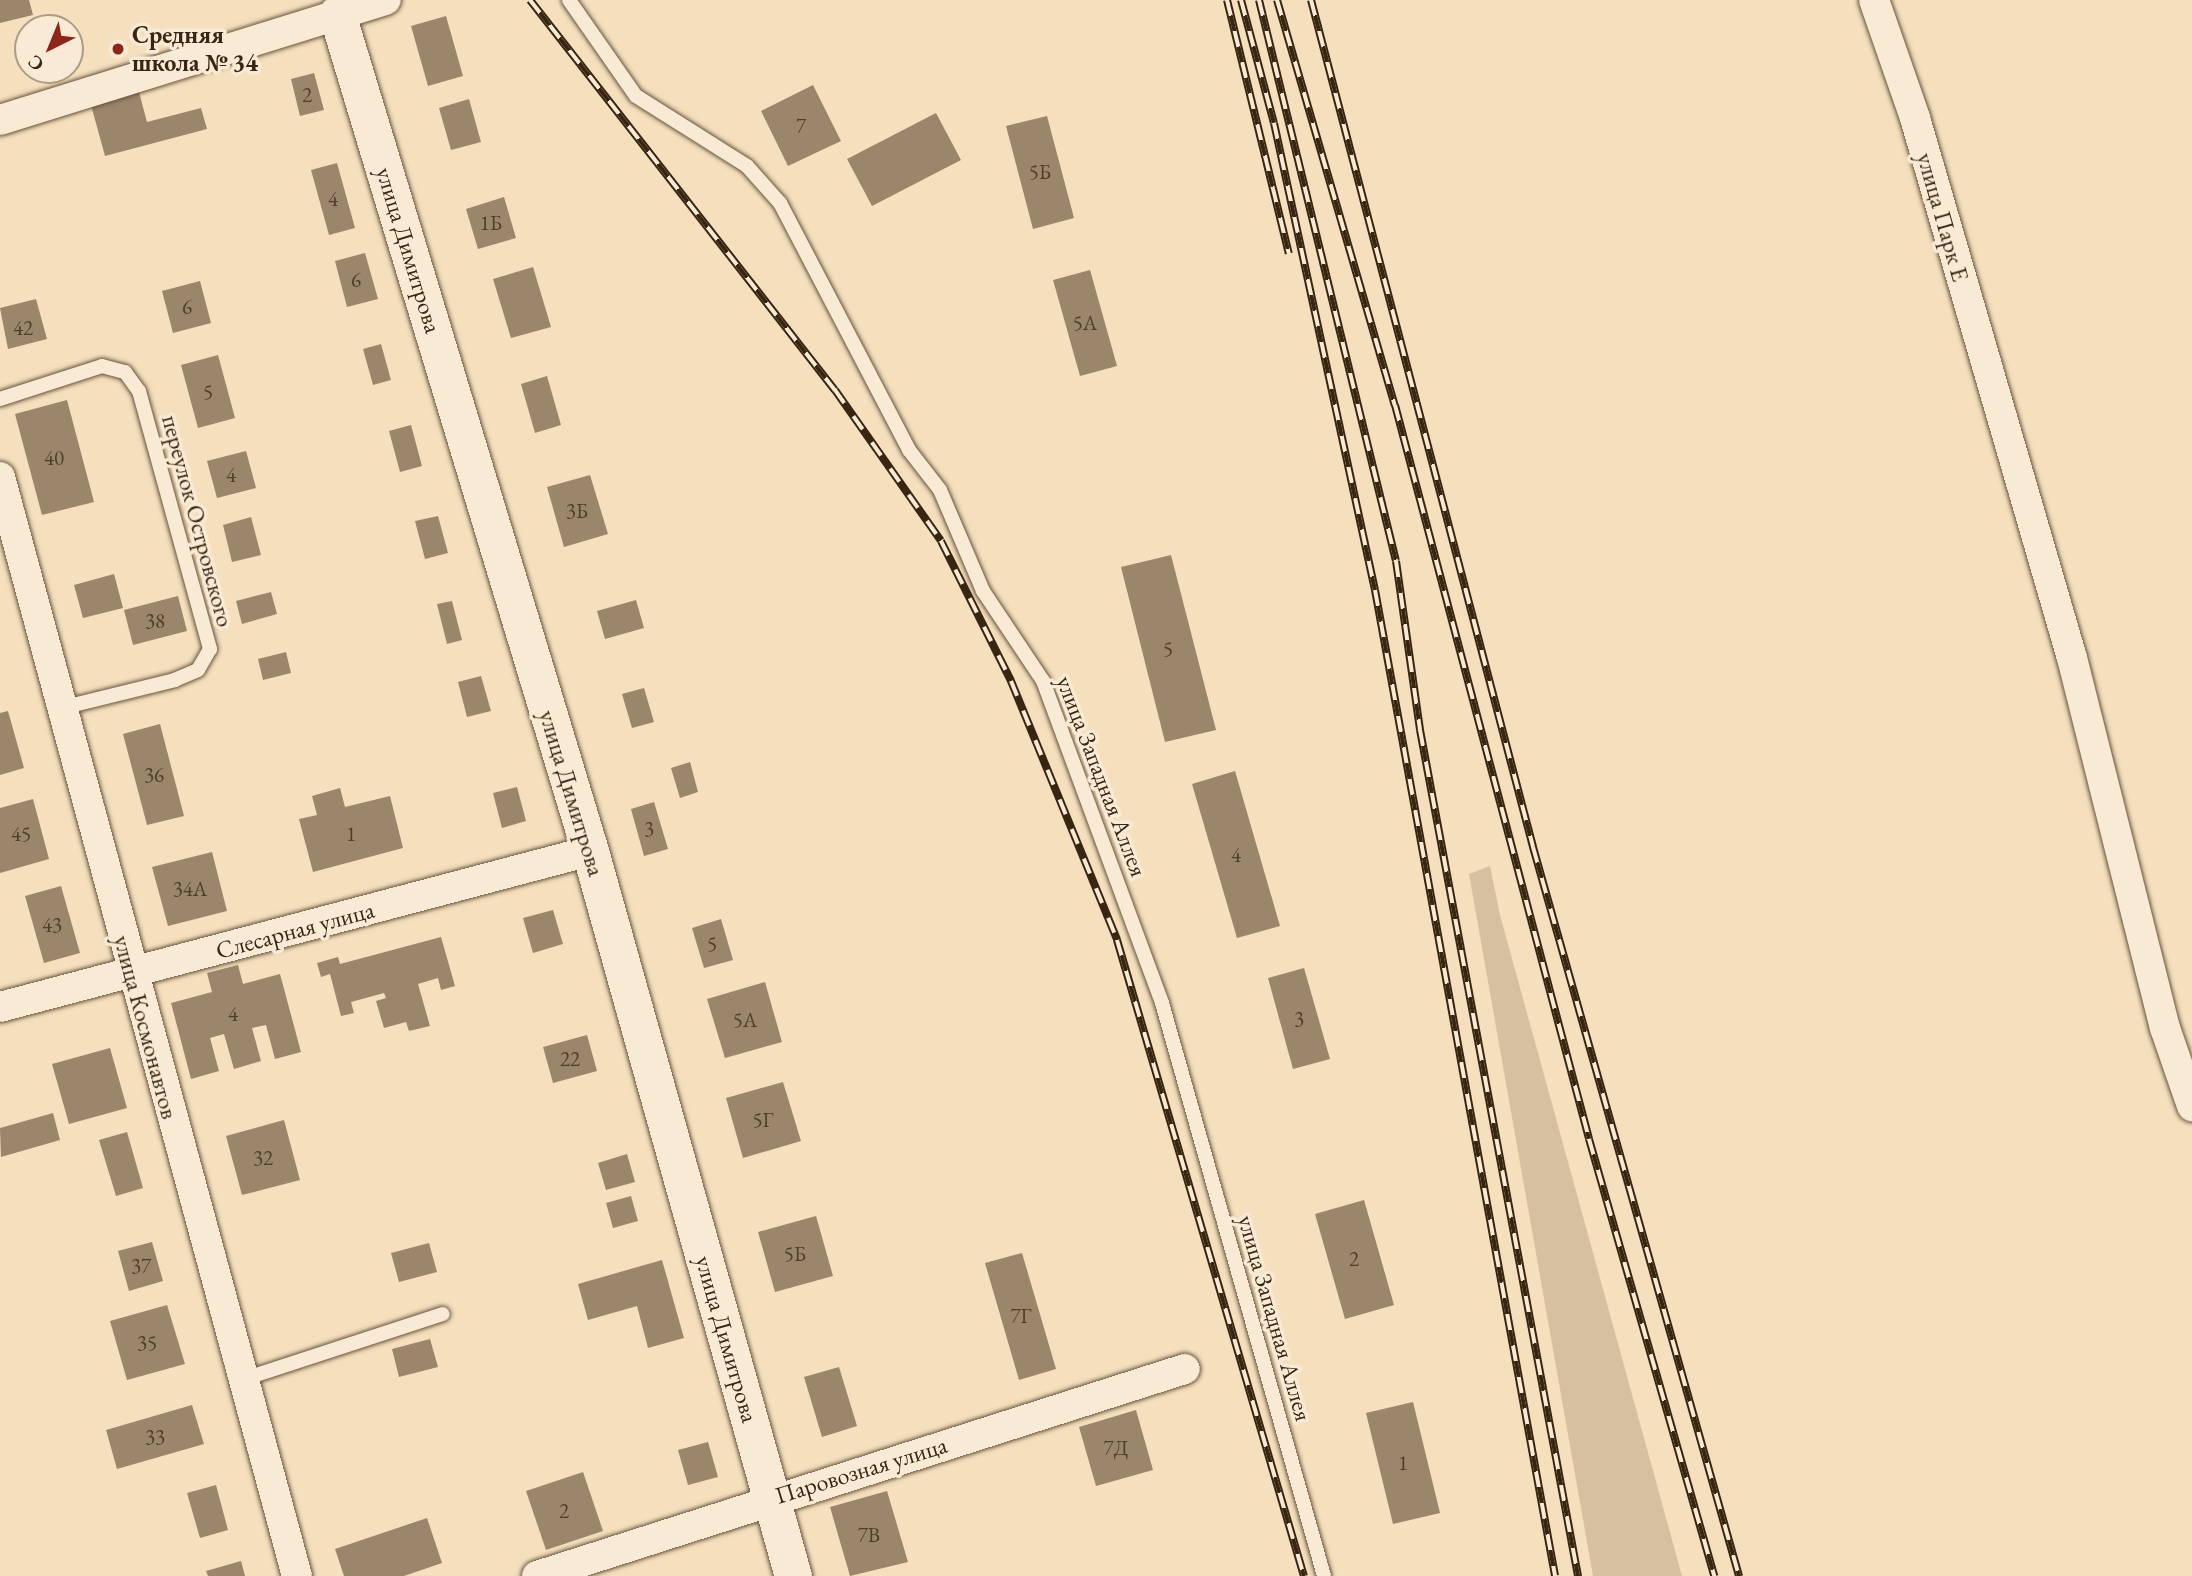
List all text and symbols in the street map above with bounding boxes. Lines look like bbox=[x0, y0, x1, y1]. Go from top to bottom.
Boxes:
north arrow bbox=[14, 14, 84, 84]
place label: Средняя школа № 34 bbox=[132, 21, 258, 77]
marker: Средняя школа № 34 bbox=[110, 41, 126, 57]
text: С bbox=[22, 50, 49, 77]
house number: 2 bbox=[302, 82, 312, 108]
house number: 7 bbox=[796, 113, 806, 139]
street label: улица Парк Е bbox=[1911, 149, 1975, 285]
house number: 5Б bbox=[1029, 159, 1051, 185]
street label: улица Димитрова bbox=[370, 164, 448, 336]
house number: 4 bbox=[328, 186, 338, 212]
house number: 1Б bbox=[480, 210, 502, 236]
house number: 6 bbox=[351, 267, 361, 293]
house number: 6 bbox=[182, 294, 192, 320]
house number: 5А bbox=[1073, 310, 1097, 336]
house number: 42 bbox=[13, 315, 33, 341]
house number: 5 bbox=[203, 379, 213, 405]
street label: переулок Островского bbox=[156, 412, 240, 630]
house number: 40 bbox=[44, 445, 64, 471]
house number: 4 bbox=[226, 462, 236, 488]
house number: 3Б bbox=[566, 498, 588, 524]
house number: 38 bbox=[145, 608, 165, 634]
house number: 5 bbox=[1163, 636, 1173, 662]
street label: улица Западная Аллея bbox=[1050, 672, 1154, 880]
street label: улица Димитрова bbox=[533, 707, 611, 879]
house number: 36 bbox=[144, 762, 164, 788]
house number: 3 bbox=[644, 816, 654, 842]
house number: 45 bbox=[11, 821, 31, 847]
house number: 1 bbox=[346, 821, 356, 847]
house number: 4 bbox=[1231, 842, 1241, 868]
house number: 34А bbox=[173, 876, 207, 902]
street label: Слесарная улица bbox=[213, 895, 377, 965]
house number: 43 bbox=[42, 912, 62, 938]
house number: 5 bbox=[707, 931, 717, 957]
street label: улица Космонавтов bbox=[108, 932, 184, 1122]
house number: 4 bbox=[228, 1001, 238, 1027]
house number: 3 bbox=[1294, 1006, 1304, 1032]
house number: 5А bbox=[733, 1007, 757, 1033]
house number: 22 bbox=[560, 1046, 580, 1072]
house number: 5Г bbox=[753, 1107, 773, 1133]
house number: 32 bbox=[253, 1145, 273, 1171]
street label: улица Западная Аллея bbox=[1232, 1212, 1318, 1424]
house number: 5Б bbox=[784, 1241, 806, 1267]
house number: 2 bbox=[1349, 1246, 1359, 1272]
street label: улица Димитрова bbox=[689, 1252, 765, 1426]
house number: 37 bbox=[131, 1253, 151, 1279]
house number: 7Г bbox=[1011, 1303, 1031, 1329]
house number: 35 bbox=[137, 1330, 157, 1356]
house number: 33 bbox=[145, 1424, 165, 1450]
street label: Паровозная улица bbox=[772, 1430, 950, 1510]
house number: 7Д bbox=[1104, 1435, 1128, 1461]
house number: 1 bbox=[1398, 1450, 1408, 1476]
house number: 2 bbox=[559, 1498, 569, 1524]
house number: 7В bbox=[858, 1522, 880, 1548]

